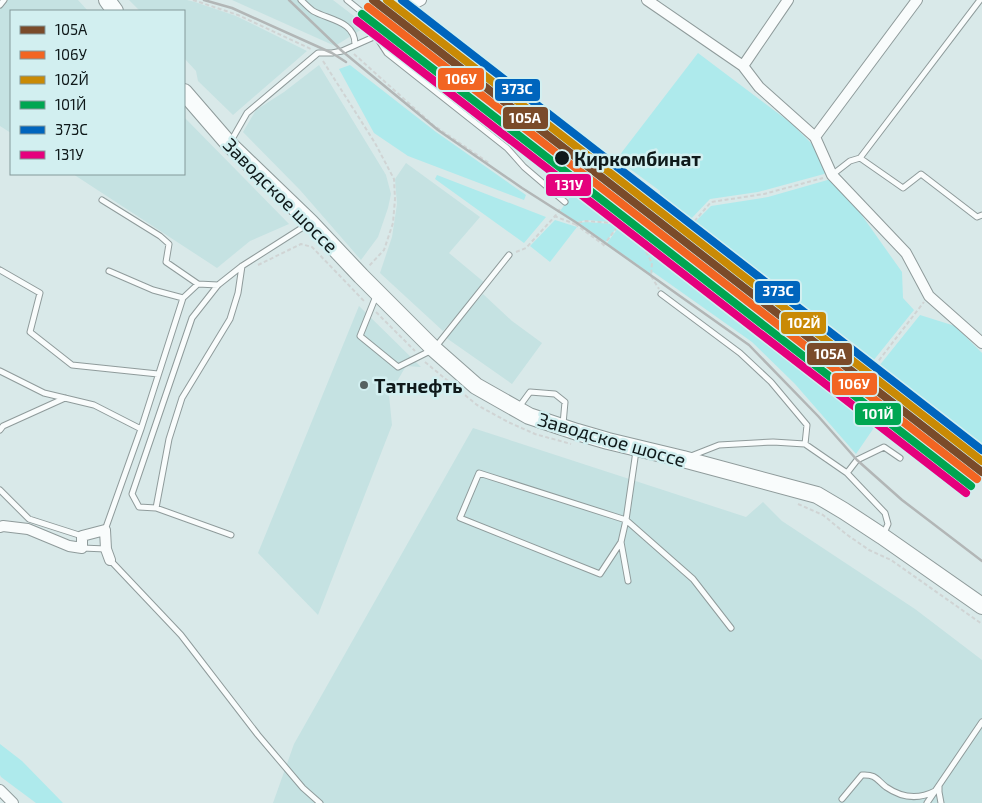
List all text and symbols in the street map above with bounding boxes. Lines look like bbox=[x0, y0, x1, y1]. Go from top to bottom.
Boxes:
legend bbox=[10, 10, 185, 175]
text: 105А bbox=[55, 20, 88, 38]
text: 106У bbox=[55, 45, 88, 63]
line badge: 106У bbox=[437, 67, 485, 91]
text: 102Й bbox=[55, 70, 89, 88]
text: 106У bbox=[445, 70, 477, 87]
line badge: 373C bbox=[494, 78, 541, 102]
text: 373C bbox=[501, 80, 533, 97]
text: 101Й bbox=[55, 95, 86, 113]
line badge: 105А bbox=[502, 106, 549, 130]
text: 105А bbox=[509, 109, 542, 126]
text: 373C bbox=[55, 120, 88, 138]
street label: Заводское шоссе bbox=[219, 133, 343, 257]
text: 131У bbox=[55, 145, 84, 163]
place label: Киркомбинат bbox=[574, 147, 701, 170]
marker: Киркомбинат bbox=[553, 149, 571, 167]
line badge: 131У bbox=[545, 173, 592, 197]
text: 131У bbox=[555, 176, 584, 193]
line badge: 373C bbox=[754, 280, 801, 304]
text: 373C bbox=[762, 282, 794, 299]
line badge: 102Й bbox=[780, 311, 827, 335]
text: 102Й bbox=[788, 314, 821, 331]
line badge: 105А bbox=[806, 342, 853, 366]
text: 105А bbox=[814, 345, 847, 362]
line badge: 106У bbox=[831, 372, 878, 396]
place label: Татнефть bbox=[374, 374, 463, 397]
text: 106У bbox=[838, 375, 870, 392]
marker: Татнефть bbox=[358, 379, 370, 391]
line badge: 101Й bbox=[854, 402, 902, 426]
text: 101Й bbox=[863, 405, 893, 422]
street label: Заводское шоссе bbox=[535, 407, 689, 471]

